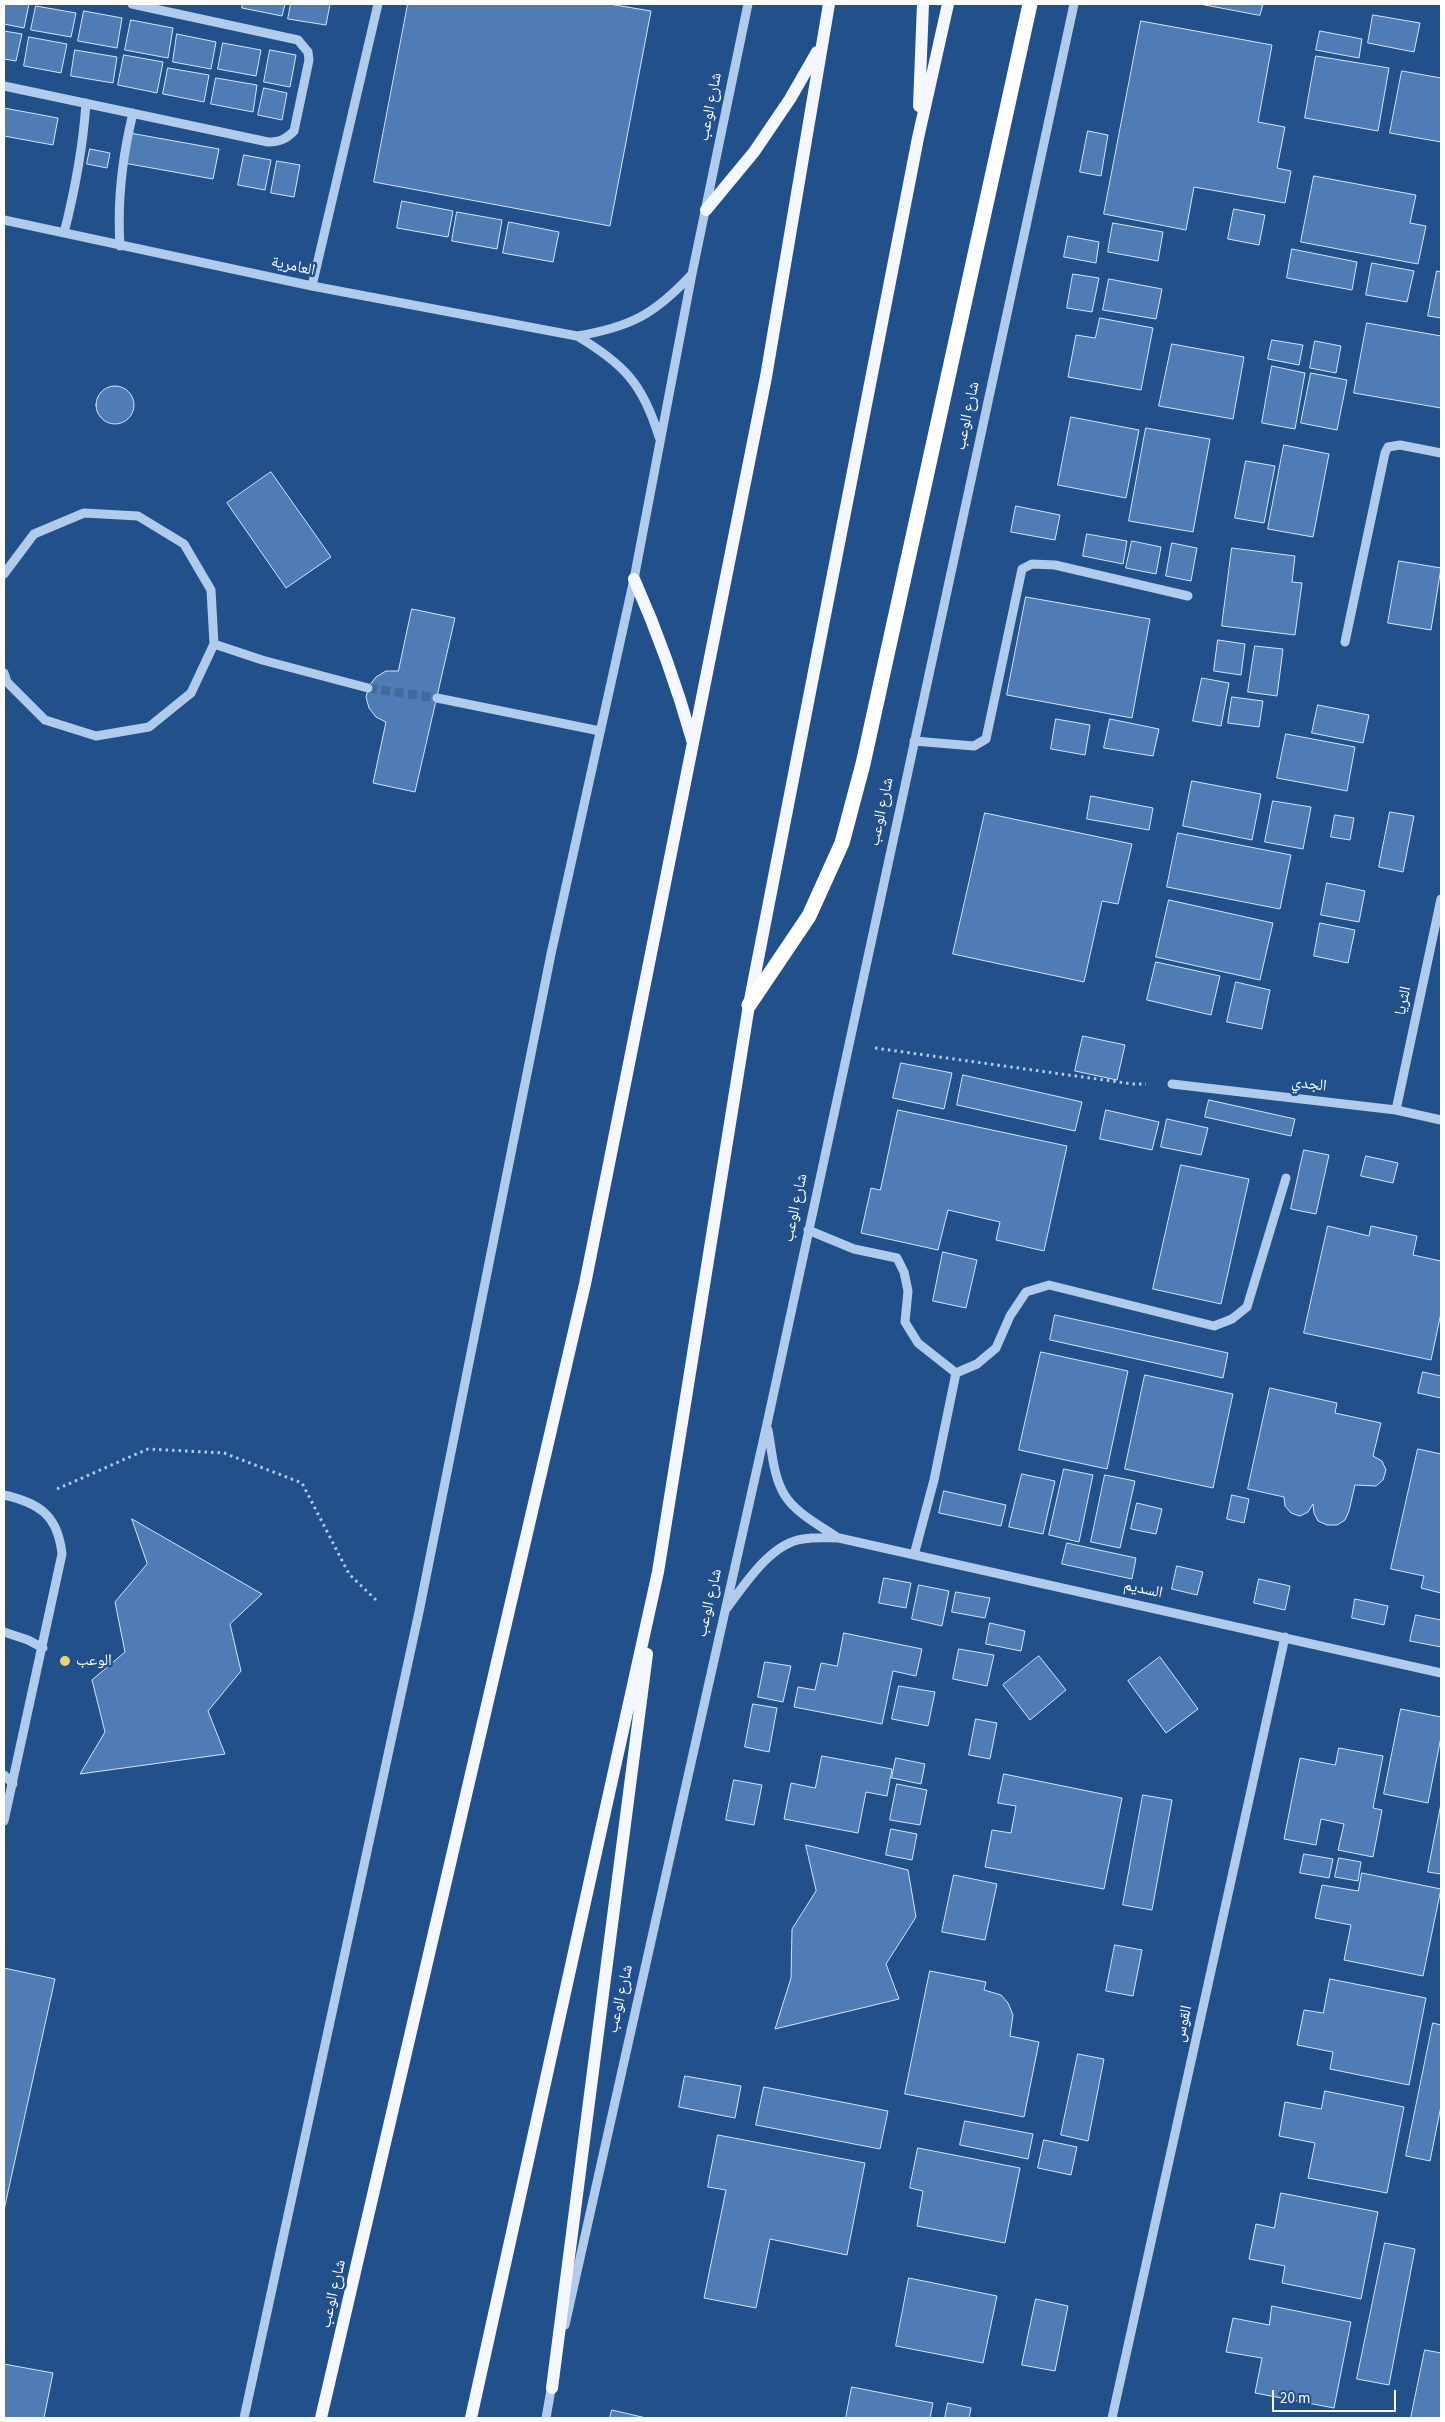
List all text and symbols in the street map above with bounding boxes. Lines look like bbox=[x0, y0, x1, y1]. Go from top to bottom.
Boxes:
street label: شارع الوعب bbox=[695, 71, 727, 143]
street label: العامرية bbox=[269, 253, 317, 281]
street label: شارع الوعب bbox=[951, 380, 985, 452]
street label: شارع الوعب bbox=[865, 776, 899, 848]
street label: الثريا bbox=[1392, 985, 1416, 1017]
street label: الجدي bbox=[1290, 1073, 1328, 1097]
street label: شارع الوعب bbox=[779, 1172, 813, 1244]
street label: شارع الوعب bbox=[693, 1567, 727, 1639]
street label: السديم bbox=[1122, 1577, 1164, 1603]
place label: الوعب bbox=[76, 1651, 112, 1671]
marker: الوعب bbox=[58, 1654, 72, 1668]
street label: شارع الوعب bbox=[604, 1963, 638, 2035]
street label: القوس bbox=[1171, 2004, 1197, 2044]
street label: شارع الوعب bbox=[317, 2258, 351, 2330]
scale bar bbox=[1275, 2380, 1399, 2412]
text: 20 m bbox=[1280, 2388, 1310, 2409]

